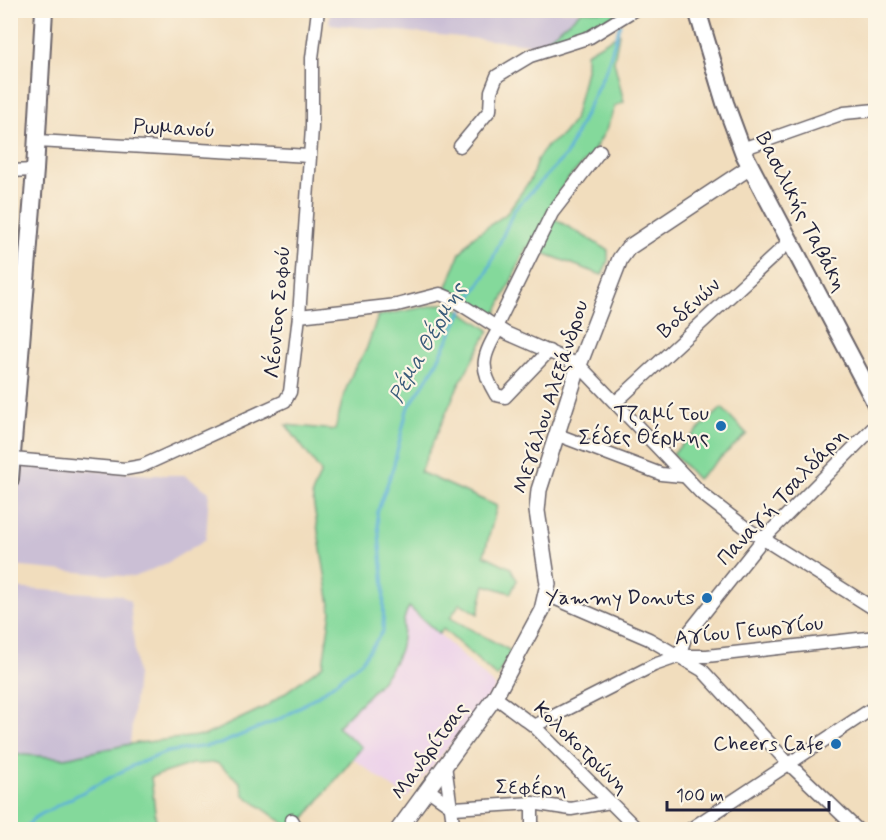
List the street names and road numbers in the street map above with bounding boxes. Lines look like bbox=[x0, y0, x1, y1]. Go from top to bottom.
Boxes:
street label: Ρωμανού bbox=[132, 113, 216, 145]
street label: Βασιλικής Ταβάκη bbox=[749, 127, 853, 297]
street label: Λέοντος Σοφού bbox=[257, 244, 298, 380]
street label: Βοδενών bbox=[651, 272, 727, 344]
street label: Μεγάλου Αλεξάνδρου bbox=[506, 297, 596, 497]
street label: Παναγή Τσαλδάρη bbox=[711, 422, 853, 572]
street label: Αγίου Γεωργίου bbox=[673, 609, 825, 653]
street label: Κολοκοτρώνη bbox=[527, 695, 635, 801]
street label: Μανδρίτσας bbox=[385, 697, 475, 805]
street label: Σεφέρη bbox=[495, 772, 567, 803]

